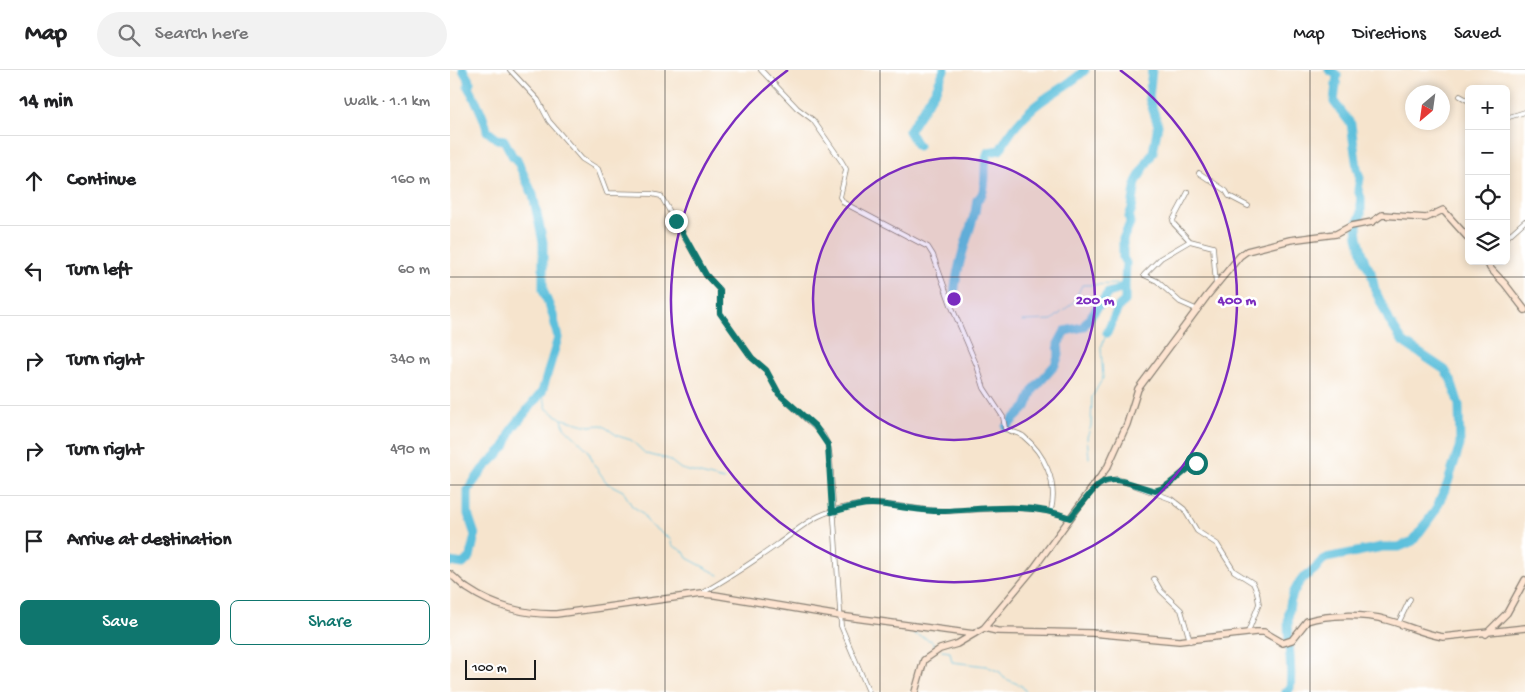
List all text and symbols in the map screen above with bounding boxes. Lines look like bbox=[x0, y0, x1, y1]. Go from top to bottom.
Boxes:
search box bbox=[97, 12, 447, 57]
text: Map bbox=[25, 20, 67, 49]
icon: search bbox=[115, 21, 143, 49]
text: Search here bbox=[155, 23, 248, 46]
text: Map bbox=[1293, 24, 1325, 45]
text: Directions bbox=[1353, 24, 1426, 45]
text: Saved bbox=[1454, 24, 1500, 45]
north arrow bbox=[1405, 85, 1450, 130]
map controls bbox=[1465, 85, 1510, 265]
button: + bbox=[1465, 85, 1510, 130]
text: 14 min bbox=[20, 90, 73, 115]
text: Walk · 1.1 km bbox=[344, 93, 430, 112]
button: − bbox=[1465, 130, 1510, 175]
icon: ahead bbox=[20, 167, 48, 195]
text: Continue bbox=[67, 169, 136, 192]
text: 160 m bbox=[391, 171, 430, 190]
button: locate bbox=[1465, 175, 1510, 220]
route end bbox=[665, 210, 688, 233]
button: layers bbox=[1465, 220, 1510, 265]
icon: left bbox=[20, 257, 48, 285]
text: Turn left bbox=[67, 259, 131, 282]
text: 60 m bbox=[398, 261, 430, 280]
centre of rings bbox=[945, 290, 963, 308]
text: 200 m bbox=[1076, 292, 1115, 310]
text: 400 m bbox=[1217, 292, 1257, 310]
icon: right bbox=[20, 347, 48, 375]
text: Turn right bbox=[67, 349, 143, 372]
text: 340 m bbox=[390, 351, 430, 370]
icon: right bbox=[20, 437, 48, 465]
text: Turn right bbox=[67, 439, 143, 462]
text: 490 m bbox=[390, 441, 430, 460]
route start bbox=[1185, 452, 1208, 475]
icon: arrive bbox=[20, 527, 48, 555]
text: Arrive at destination bbox=[67, 529, 231, 552]
button: Save bbox=[20, 600, 220, 645]
button: Share bbox=[230, 600, 430, 645]
scale bar bbox=[465, 657, 536, 680]
text: 100 m bbox=[472, 660, 507, 677]

